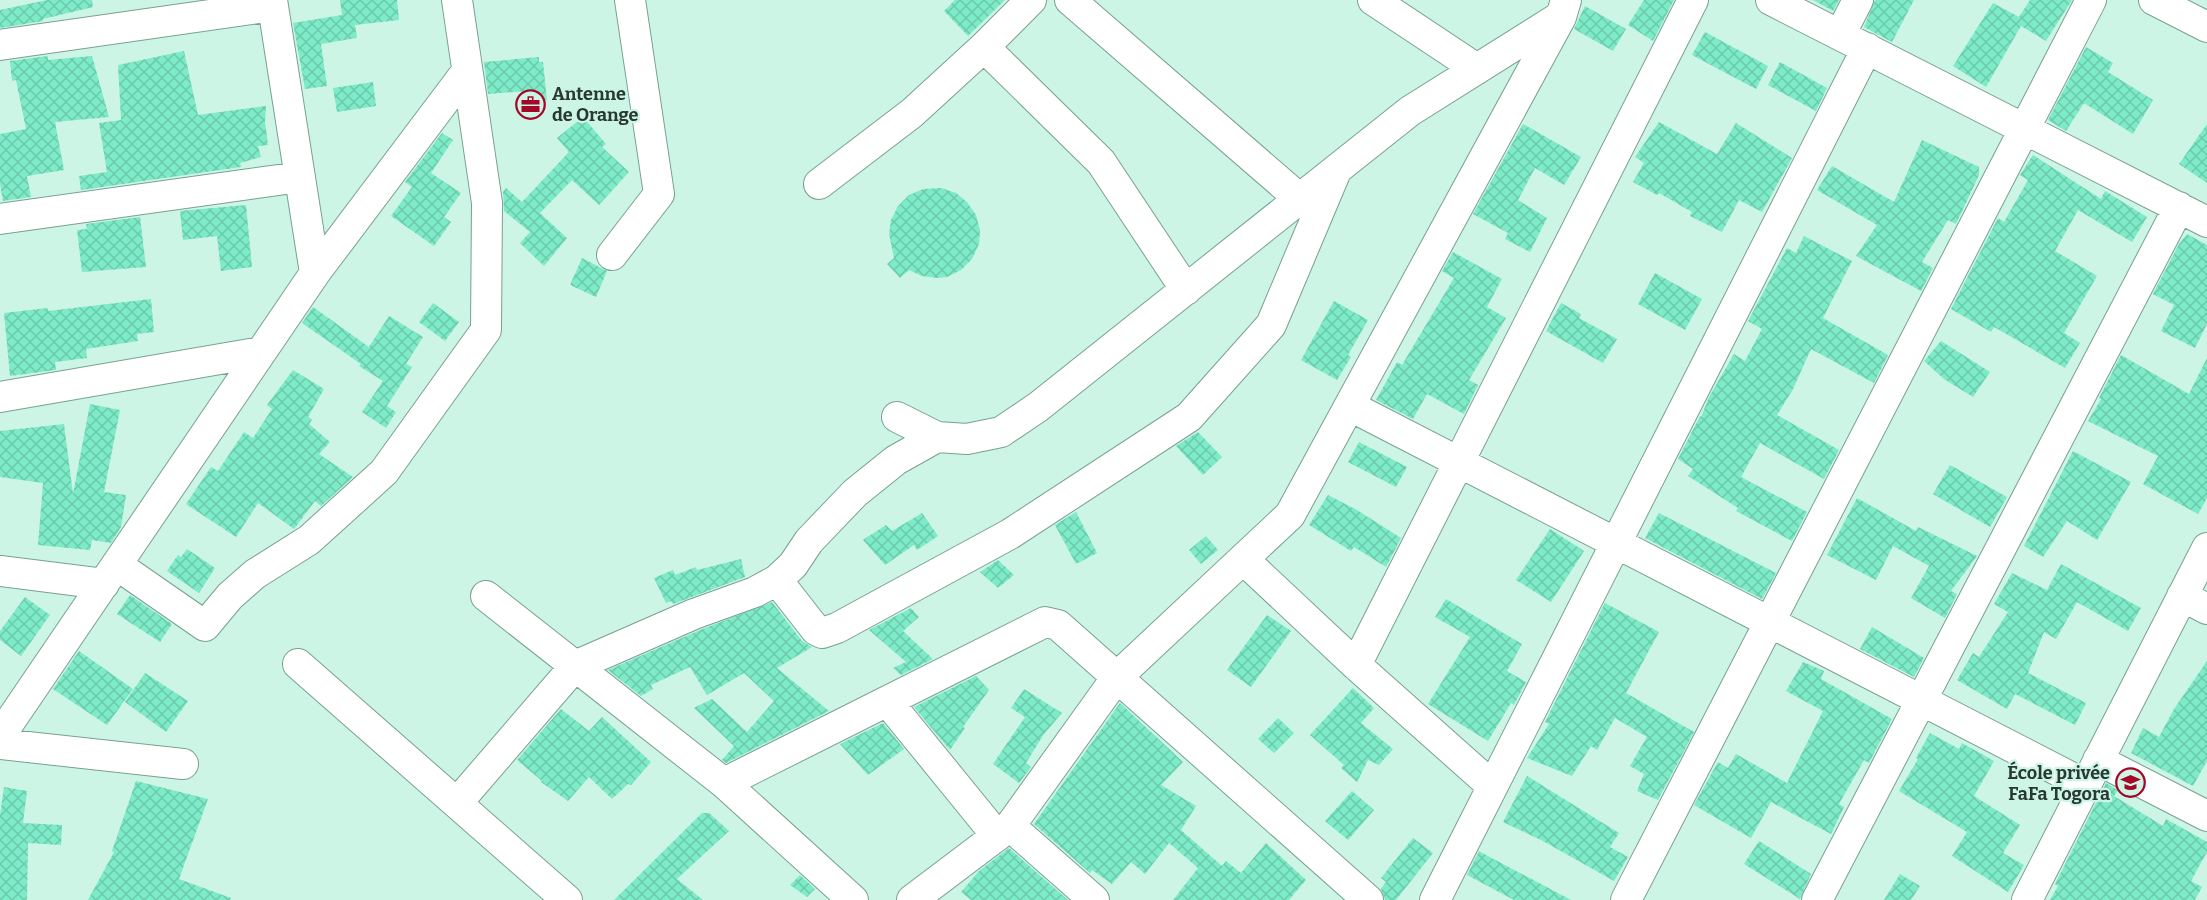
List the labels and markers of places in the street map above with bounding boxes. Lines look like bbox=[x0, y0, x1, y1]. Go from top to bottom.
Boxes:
place label: Antenne de Orange bbox=[552, 83, 639, 126]
office icon: Antenne de Orange bbox=[515, 88, 547, 120]
place label: École privée FaFa Togora bbox=[2007, 761, 2110, 805]
school or university icon: École privée FaFa Togora bbox=[2115, 767, 2147, 799]

